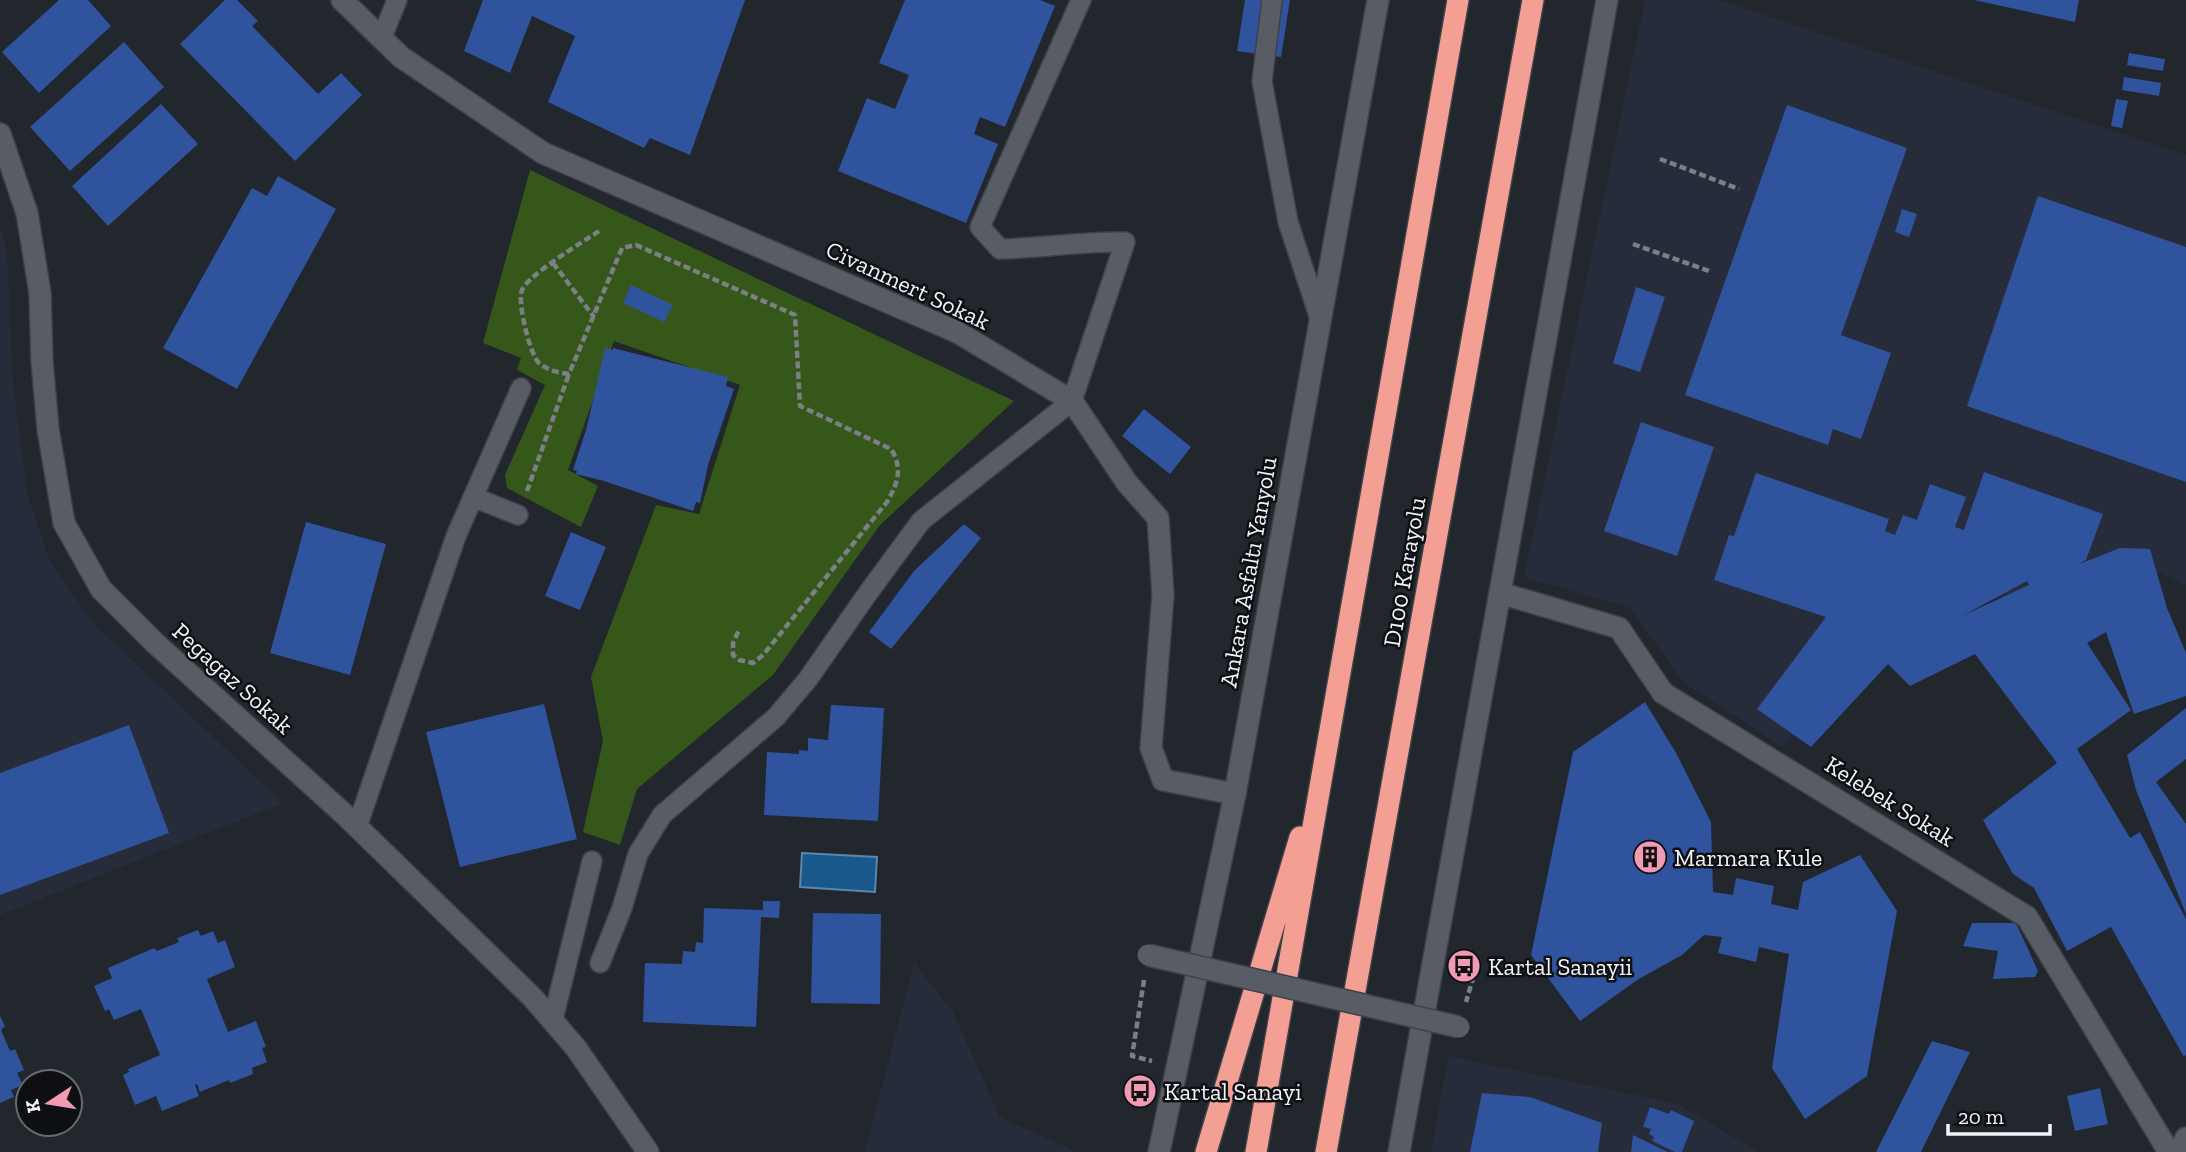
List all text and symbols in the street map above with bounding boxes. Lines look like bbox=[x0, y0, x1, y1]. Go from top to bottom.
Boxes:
street label: Civanmert Sokak bbox=[821, 234, 995, 336]
street label: Ankara Asfaltı Yanyolu bbox=[1213, 454, 1283, 690]
street label: D100 Karayolu bbox=[1377, 494, 1432, 649]
street label: Pegagaz Sokak bbox=[167, 616, 300, 740]
street label: Kelebek Sokak bbox=[1820, 750, 1961, 853]
building icon: Marmara Kule bbox=[1631, 838, 1669, 876]
place label: Marmara Kule bbox=[1674, 843, 1822, 872]
bus stop icon: Kartal Sanayii bbox=[1445, 947, 1483, 985]
place label: Kartal Sanayii bbox=[1488, 952, 1633, 981]
north arrow bbox=[14, 1068, 84, 1138]
bus stop icon: Kartal Sanayi bbox=[1121, 1072, 1159, 1110]
place label: Kartal Sanayi bbox=[1164, 1077, 1302, 1106]
scale bar bbox=[1948, 1092, 2050, 1136]
text: K bbox=[20, 1098, 45, 1115]
text: 20 m bbox=[1958, 1104, 2004, 1129]

